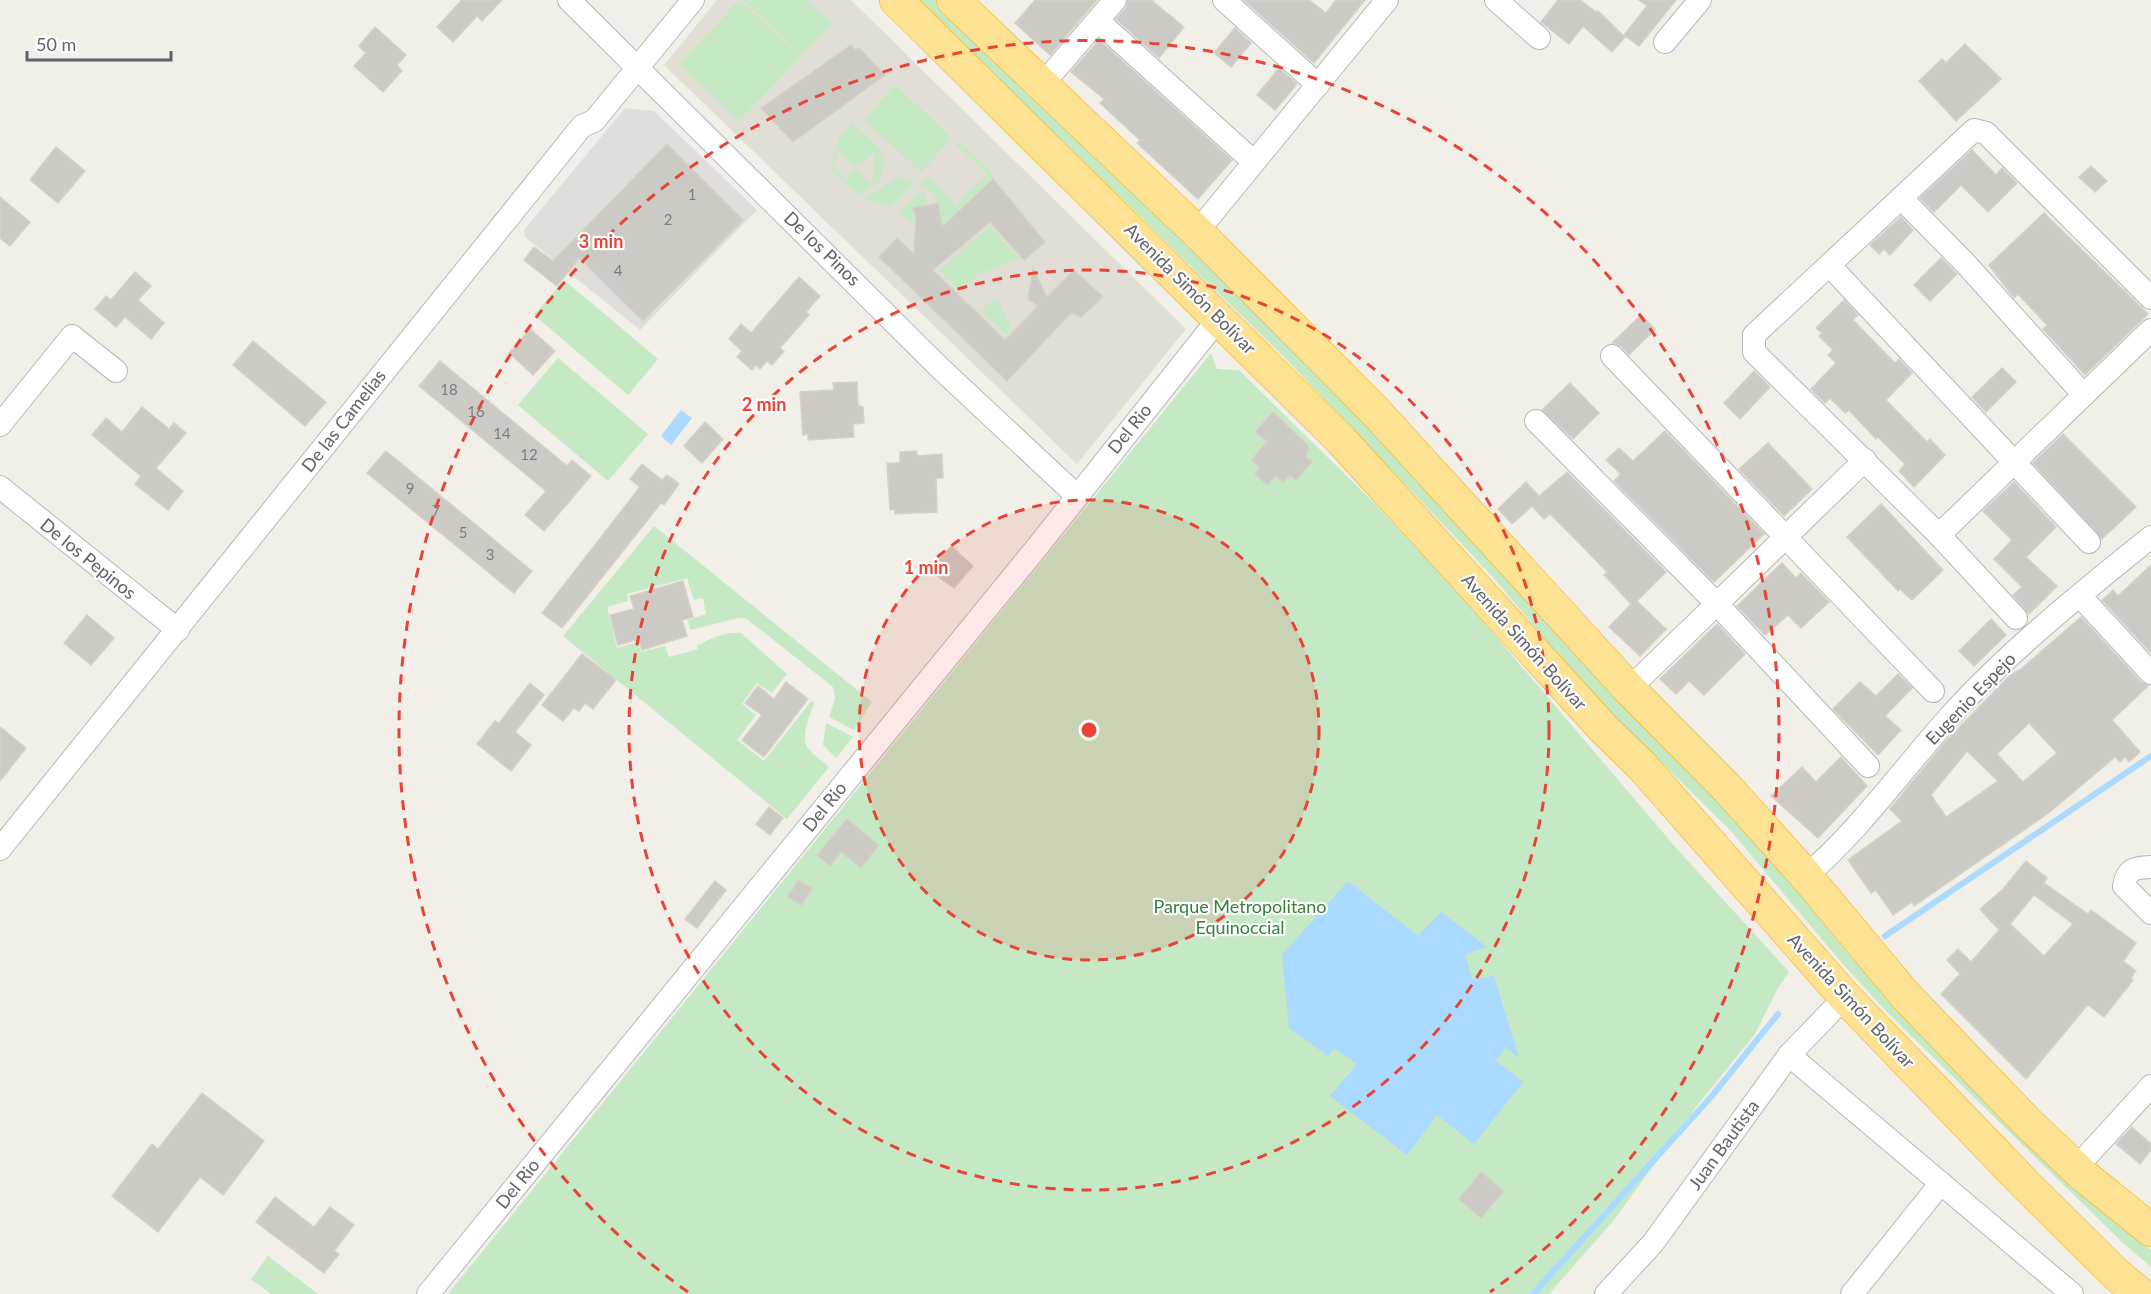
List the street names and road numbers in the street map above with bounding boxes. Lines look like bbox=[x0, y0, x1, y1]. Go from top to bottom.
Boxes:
street label: De los Pinos bbox=[780, 206, 866, 290]
street label: Avenida Simón Bolívar bbox=[1121, 218, 1261, 359]
street label: De las Camelias bbox=[296, 365, 390, 476]
street label: Del Rio bbox=[1103, 399, 1156, 458]
street label: De los Pepinos bbox=[36, 513, 141, 604]
street label: Avenida Simón Bolívar bbox=[1458, 568, 1592, 715]
street label: Eugenio Espejo bbox=[1921, 647, 2020, 749]
street label: Del Rio bbox=[798, 777, 851, 836]
street label: Avenida Simón Bolívar bbox=[1783, 928, 1920, 1073]
street label: Juan Bautista bbox=[1683, 1095, 1763, 1194]
street label: Del Rio bbox=[491, 1154, 544, 1213]

